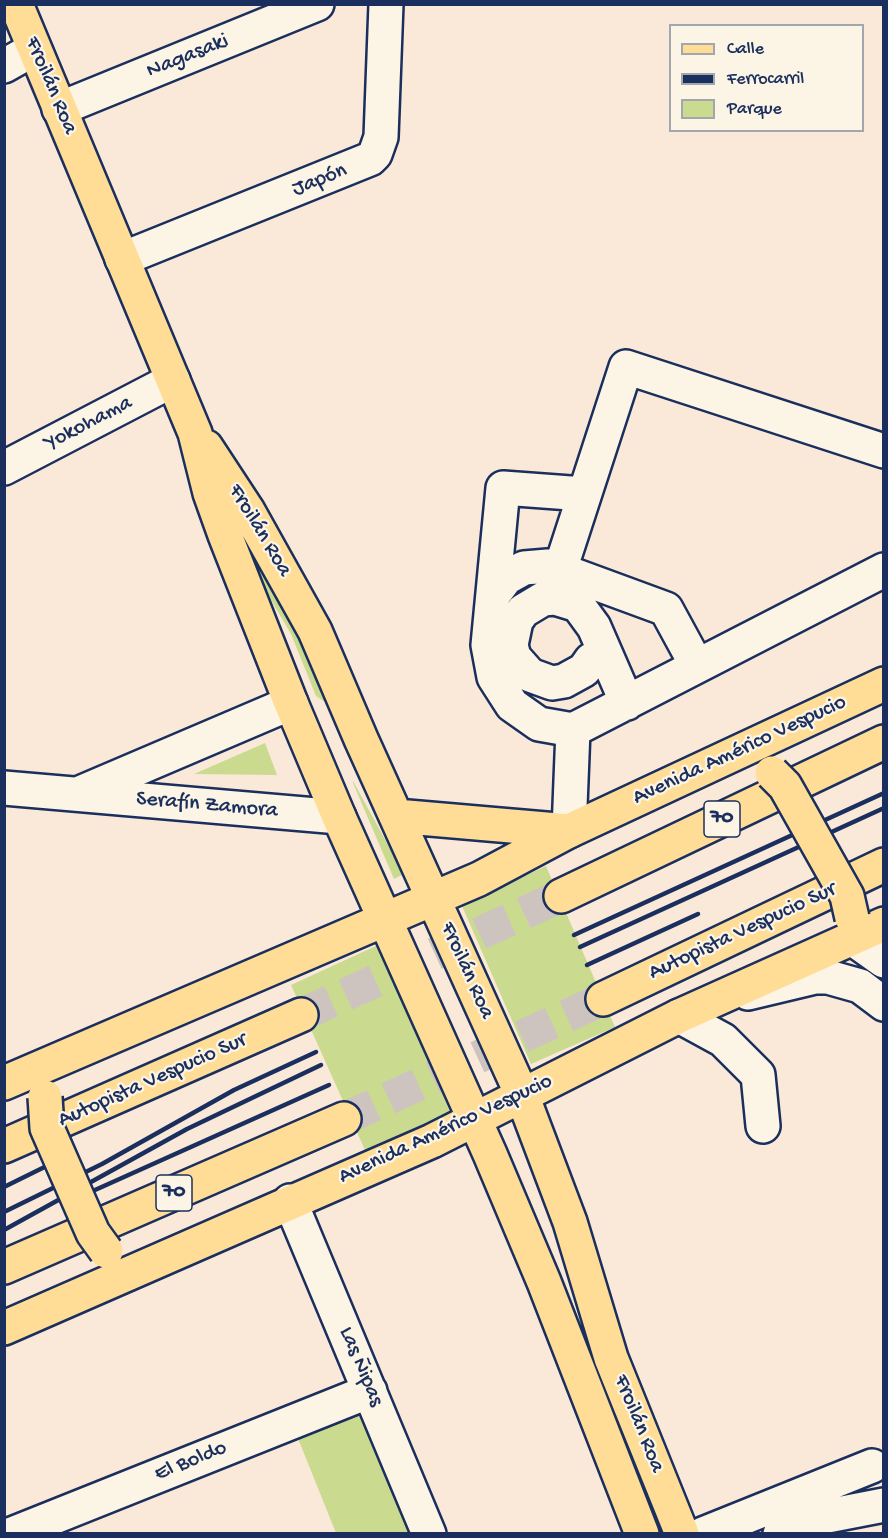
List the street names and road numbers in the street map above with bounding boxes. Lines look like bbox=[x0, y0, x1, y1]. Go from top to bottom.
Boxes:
street label: Nagasaki bbox=[143, 29, 233, 85]
street label: Froilán Roa bbox=[18, 33, 82, 139]
street label: Japón bbox=[289, 158, 351, 204]
street label: Yokohama bbox=[41, 391, 137, 457]
street label: Froilán Roa bbox=[221, 480, 297, 582]
street label: Avenida Américo Vespucio bbox=[629, 690, 851, 812]
street label: Serafín Zamora bbox=[135, 787, 279, 825]
road number: 70 bbox=[704, 801, 740, 837]
street label: Autopista Vespucio Sur bbox=[645, 877, 841, 987]
street label: Froilán Roa bbox=[433, 919, 499, 1023]
street label: Autopista Vespucio Sur bbox=[55, 1027, 251, 1135]
street label: Avenida Américo Vespucio bbox=[335, 1069, 557, 1191]
road number: 70 bbox=[156, 1175, 192, 1211]
street label: Las Ñipas bbox=[331, 1323, 389, 1411]
street label: Froilán Roa bbox=[606, 1371, 670, 1477]
street label: El Boldo bbox=[151, 1436, 231, 1488]

